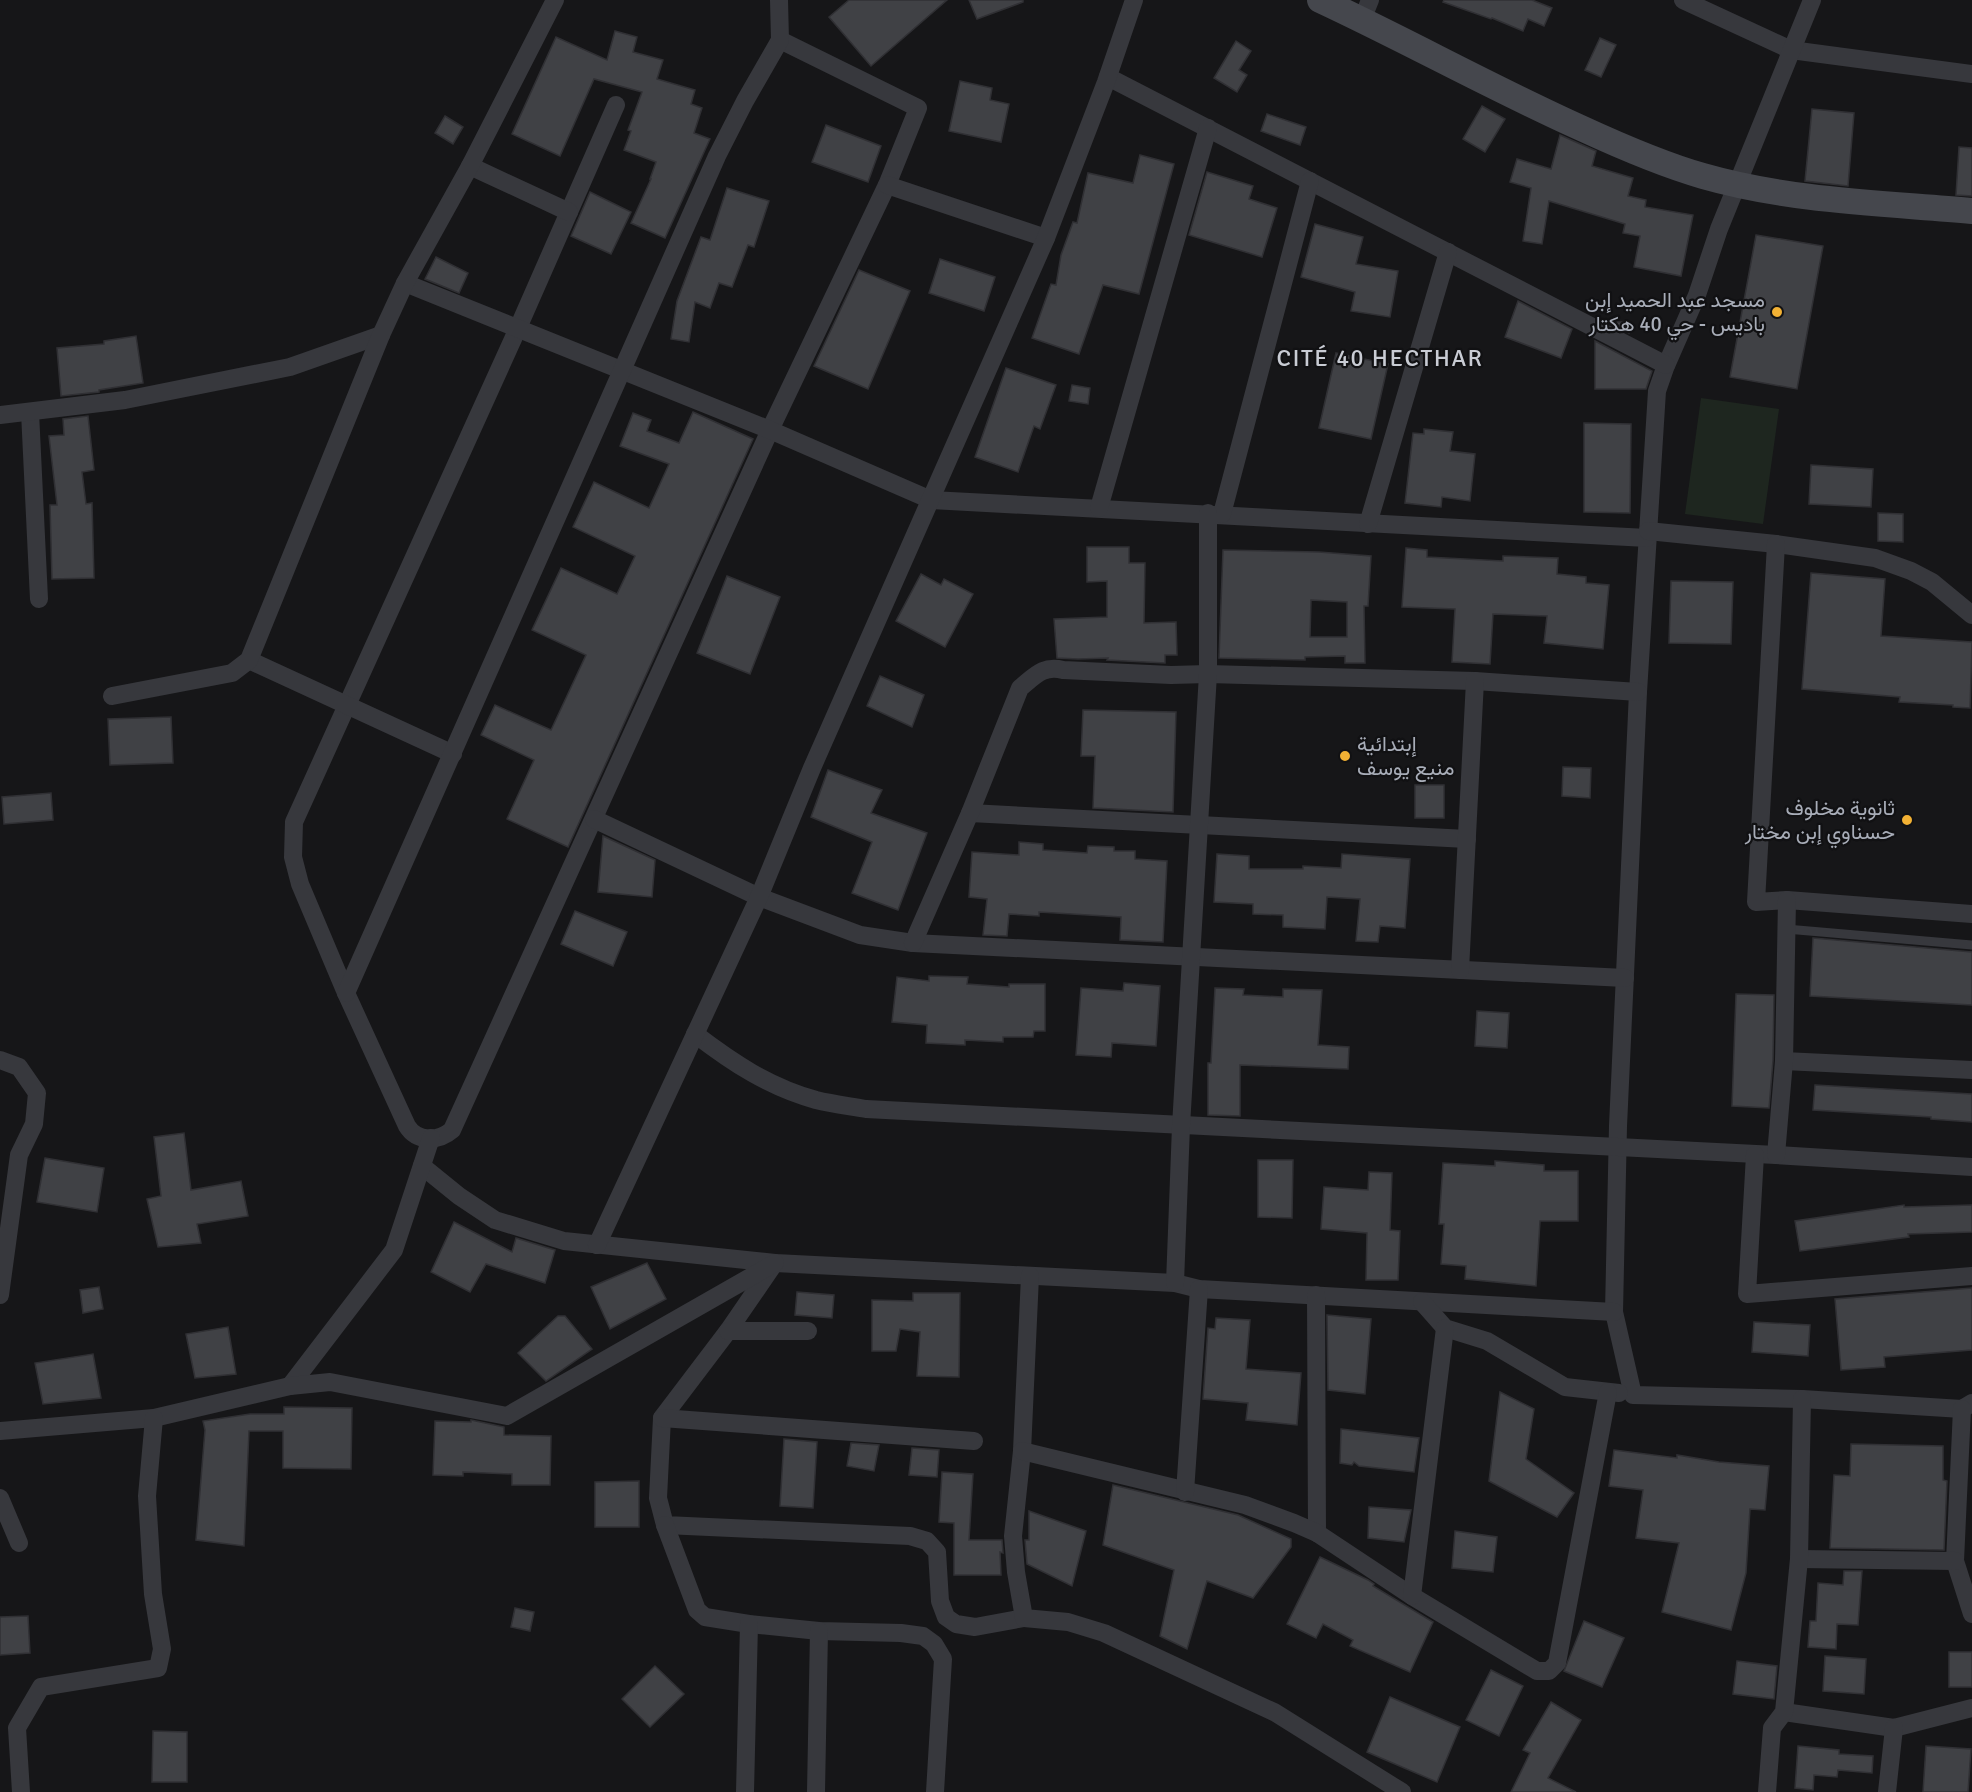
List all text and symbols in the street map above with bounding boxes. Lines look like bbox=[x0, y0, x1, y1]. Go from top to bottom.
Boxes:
place label: مسجد عبد الحميد إبن باديس - حي 40 هكتار bbox=[1585, 287, 1765, 341]
marker: مسجد عبد الحميد إبن باديس - حي 40 هكتار bbox=[1770, 305, 1784, 319]
district label: CITÉ 40 HECTHAR bbox=[1276, 343, 1484, 373]
place label: إبتدائية منيع يوسف bbox=[1357, 731, 1454, 782]
marker: إبتدائية منيع يوسف bbox=[1338, 749, 1352, 763]
place label: ثانوية مخلوف حسناوي إبن مختار bbox=[1744, 795, 1895, 849]
marker: ثانوية مخلوف حسناوي إبن مختار bbox=[1900, 813, 1914, 827]

